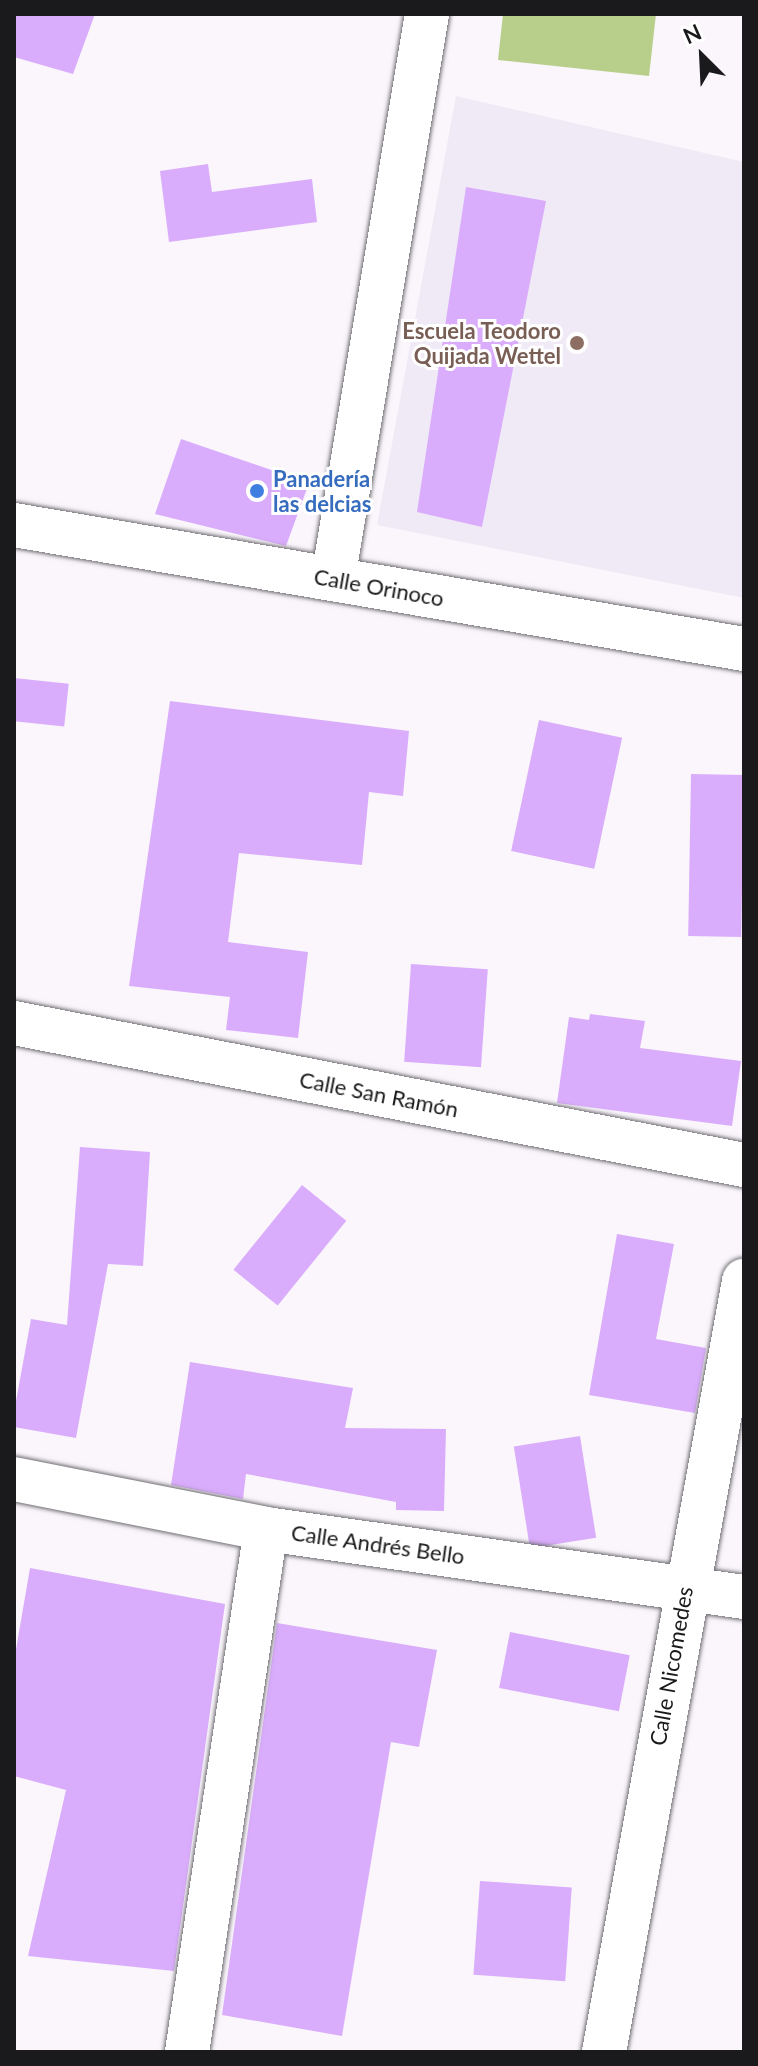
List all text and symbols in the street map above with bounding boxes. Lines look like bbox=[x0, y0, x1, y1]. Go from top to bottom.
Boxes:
north arrow bbox=[662, 16, 742, 96]
text: N bbox=[679, 18, 705, 49]
place label: Escuela Teodoro Quijada Wettel bbox=[402, 317, 561, 368]
marker: Escuela Teodoro Quijada Wettel bbox=[568, 334, 586, 352]
place label: Panadería las delcias bbox=[273, 465, 371, 516]
marker: Panadería las delcias bbox=[248, 482, 266, 500]
street label: Calle Orinoco bbox=[312, 563, 446, 611]
street label: Calle San Ramón bbox=[297, 1066, 461, 1122]
street label: Calle Andrés Bello bbox=[289, 1519, 467, 1569]
street label: Calle Nicomedes bbox=[644, 1584, 698, 1748]

